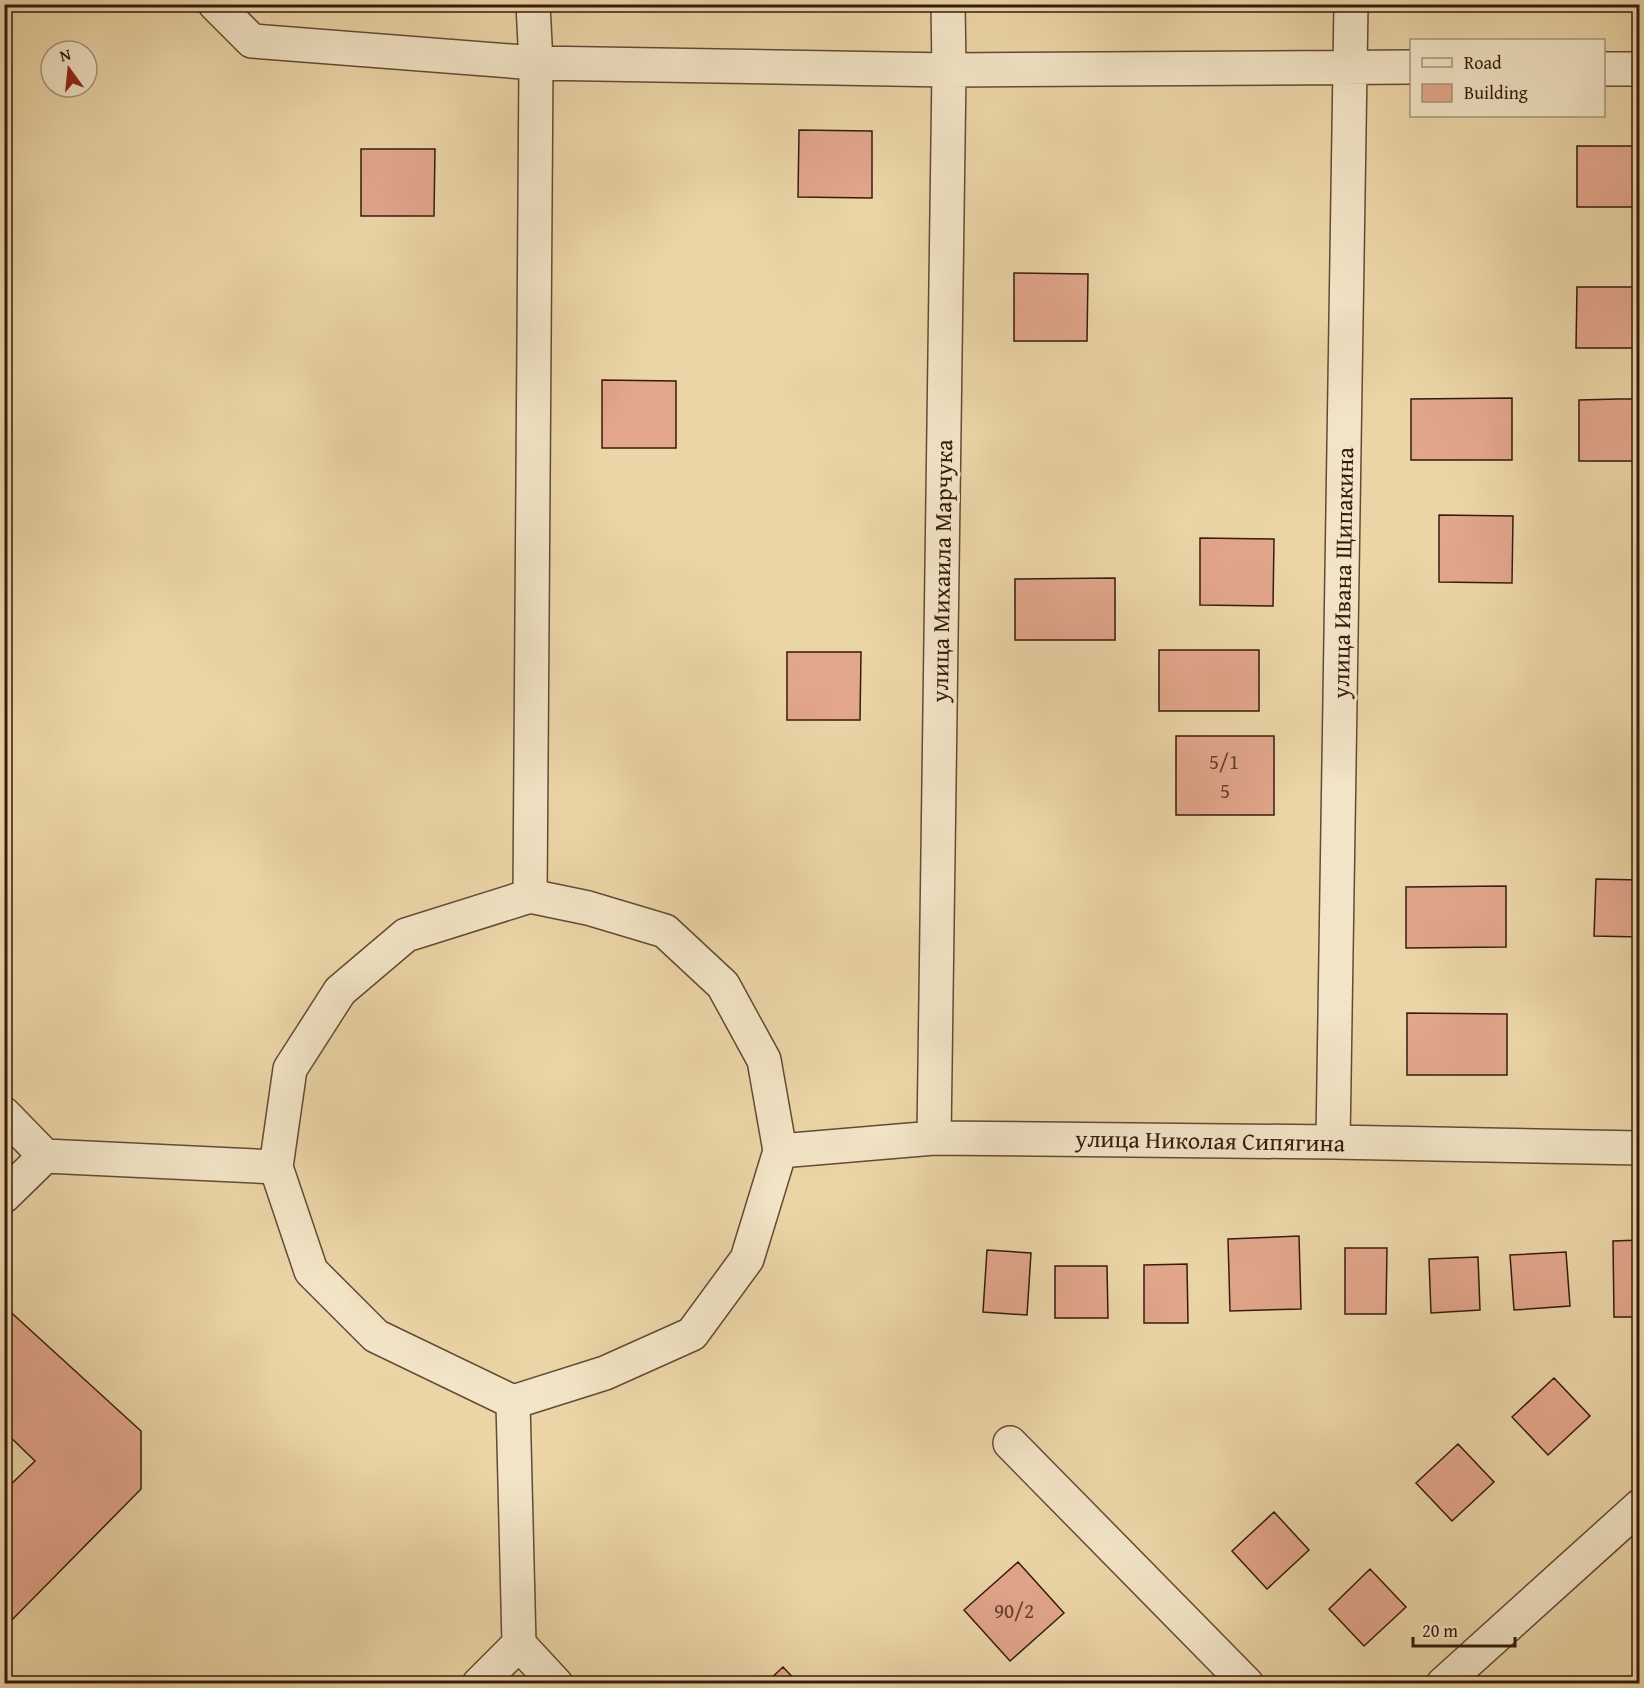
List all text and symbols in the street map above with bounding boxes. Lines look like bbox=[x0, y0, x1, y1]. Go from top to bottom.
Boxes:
north arrow bbox=[39, 39, 99, 99]
legend bbox=[1410, 39, 1605, 117]
text: N bbox=[57, 41, 74, 67]
text: Road bbox=[1464, 49, 1502, 76]
text: Building bbox=[1464, 79, 1528, 106]
street label: улица Михаила Марчука bbox=[922, 438, 961, 704]
street label: улица Ивана Щипакина bbox=[1323, 446, 1362, 700]
house number: 5/1 bbox=[1209, 746, 1239, 777]
house number: 5 bbox=[1220, 775, 1230, 806]
street label: улица Николая Сипягина bbox=[1074, 1121, 1346, 1160]
house number: 90/2 bbox=[994, 1595, 1034, 1626]
scale bar bbox=[1413, 1610, 1515, 1648]
text: 20 m bbox=[1422, 1617, 1458, 1644]

